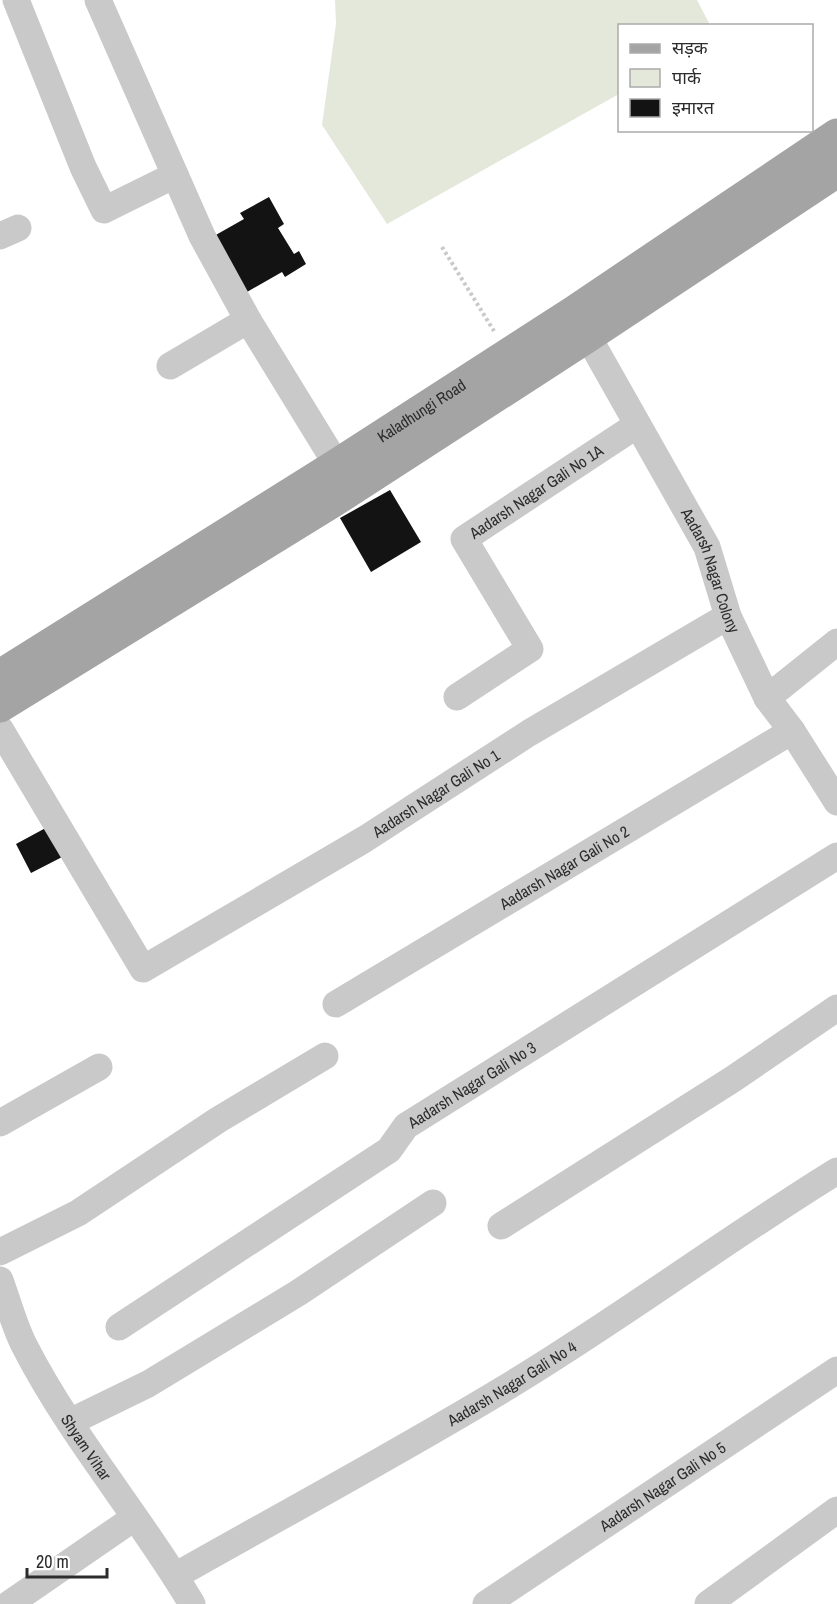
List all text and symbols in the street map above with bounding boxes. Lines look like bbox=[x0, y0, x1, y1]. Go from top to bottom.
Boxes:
legend bbox=[618, 24, 813, 132]
text: सड़क bbox=[672, 35, 709, 60]
text: पार्क bbox=[672, 65, 702, 90]
text: इमारत bbox=[672, 95, 715, 120]
street label: Kaladhungi Road bbox=[373, 374, 470, 447]
street label: Aadarsh Nagar Gali No 1A bbox=[464, 439, 608, 544]
street label: Aadarsh Nagar Colony bbox=[676, 503, 746, 637]
street label: Aadarsh Nagar Gali No 1 bbox=[367, 744, 504, 843]
street label: Aadarsh Nagar Gali No 2 bbox=[494, 820, 633, 915]
street label: Aadarsh Nagar Gali No 3 bbox=[403, 1036, 540, 1134]
street label: Aadarsh Nagar Gali No 4 bbox=[442, 1335, 580, 1432]
street label: Shyam Vihar bbox=[56, 1410, 117, 1485]
street label: Aadarsh Nagar Gali No 5 bbox=[594, 1436, 730, 1537]
scale bar bbox=[27, 1541, 106, 1579]
text: 20 m bbox=[36, 1549, 69, 1574]

